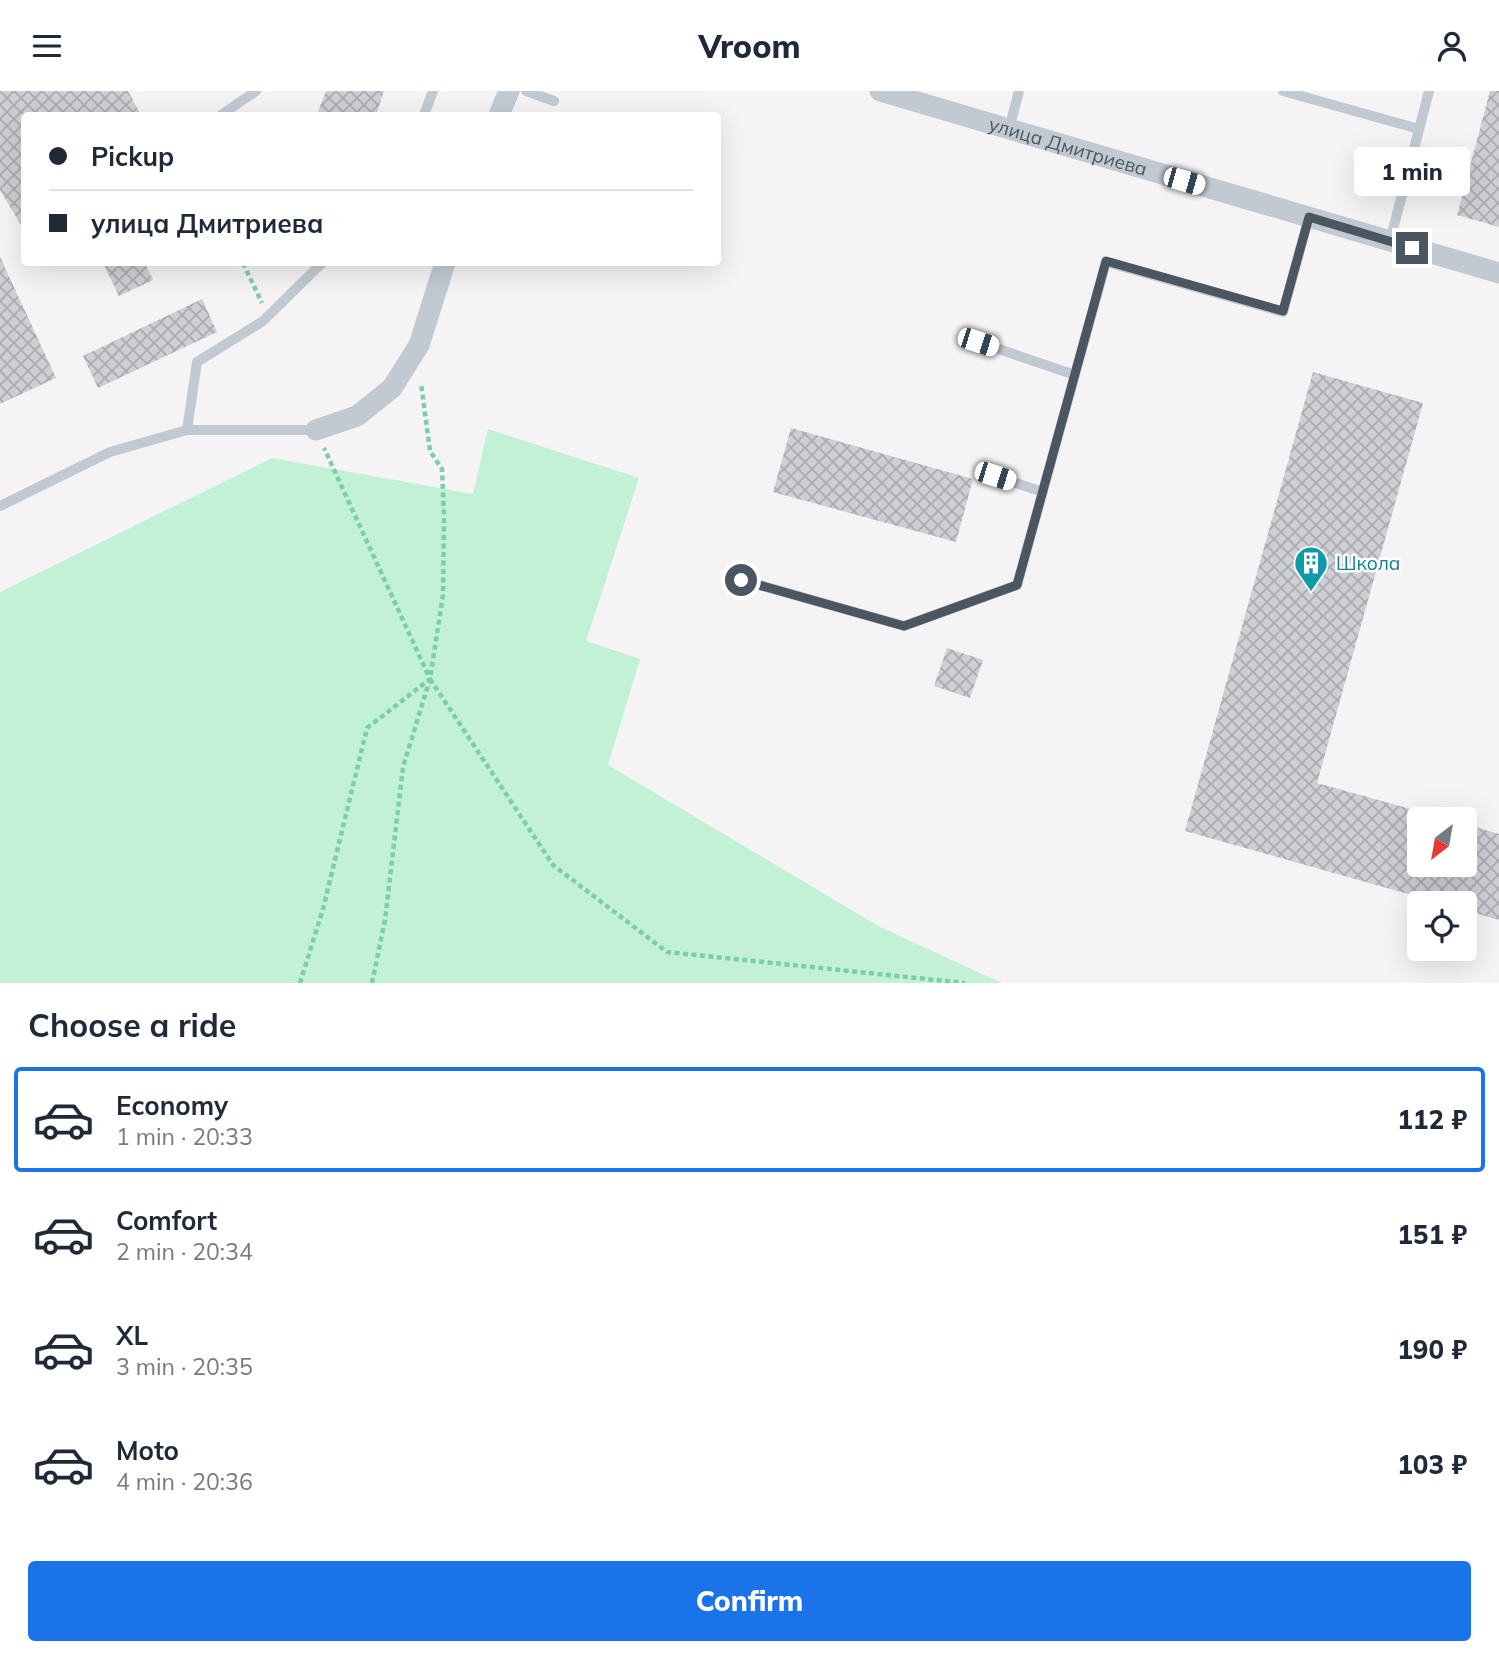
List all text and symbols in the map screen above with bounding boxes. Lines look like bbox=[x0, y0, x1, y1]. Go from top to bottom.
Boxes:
text: Vroom bbox=[698, 26, 801, 66]
icon: menu bbox=[28, 27, 66, 65]
icon: person bbox=[1433, 27, 1471, 65]
street label: улица Дмитриева bbox=[986, 112, 1150, 181]
text: Pickup bbox=[91, 140, 174, 173]
callout: 1 min bbox=[1354, 146, 1470, 195]
text: 1 min bbox=[1381, 157, 1443, 186]
car bbox=[1161, 165, 1208, 197]
text: улица Дмитриева bbox=[91, 207, 323, 240]
route end bbox=[1396, 232, 1428, 264]
car bbox=[955, 326, 1002, 358]
car bbox=[972, 460, 1019, 492]
building icon: Школа bbox=[1292, 544, 1330, 593]
place label: Школа bbox=[1336, 551, 1400, 575]
route start bbox=[725, 564, 757, 596]
north arrow bbox=[1407, 807, 1477, 877]
map controls bbox=[1407, 807, 1477, 961]
button: locate bbox=[1407, 891, 1477, 961]
text: Choose a ride bbox=[28, 1005, 236, 1045]
icon: car bbox=[32, 1088, 95, 1151]
text: Economy bbox=[116, 1089, 228, 1122]
text: 112 ₽ bbox=[1397, 1103, 1467, 1136]
text: 1 min · 20:33 bbox=[116, 1122, 253, 1151]
icon: car bbox=[32, 1203, 95, 1266]
text: Comfort bbox=[116, 1204, 217, 1237]
text: 151 ₽ bbox=[1397, 1218, 1467, 1251]
text: 2 min · 20:34 bbox=[116, 1237, 253, 1266]
icon: car bbox=[32, 1318, 95, 1381]
text: XL bbox=[116, 1319, 148, 1352]
text: 190 ₽ bbox=[1397, 1333, 1467, 1366]
text: 3 min · 20:35 bbox=[116, 1352, 253, 1381]
icon: car bbox=[32, 1433, 95, 1496]
text: Moto bbox=[116, 1434, 179, 1467]
text: 103 ₽ bbox=[1397, 1448, 1467, 1481]
text: 4 min · 20:36 bbox=[116, 1467, 253, 1496]
button: Confirm bbox=[28, 1561, 1471, 1641]

